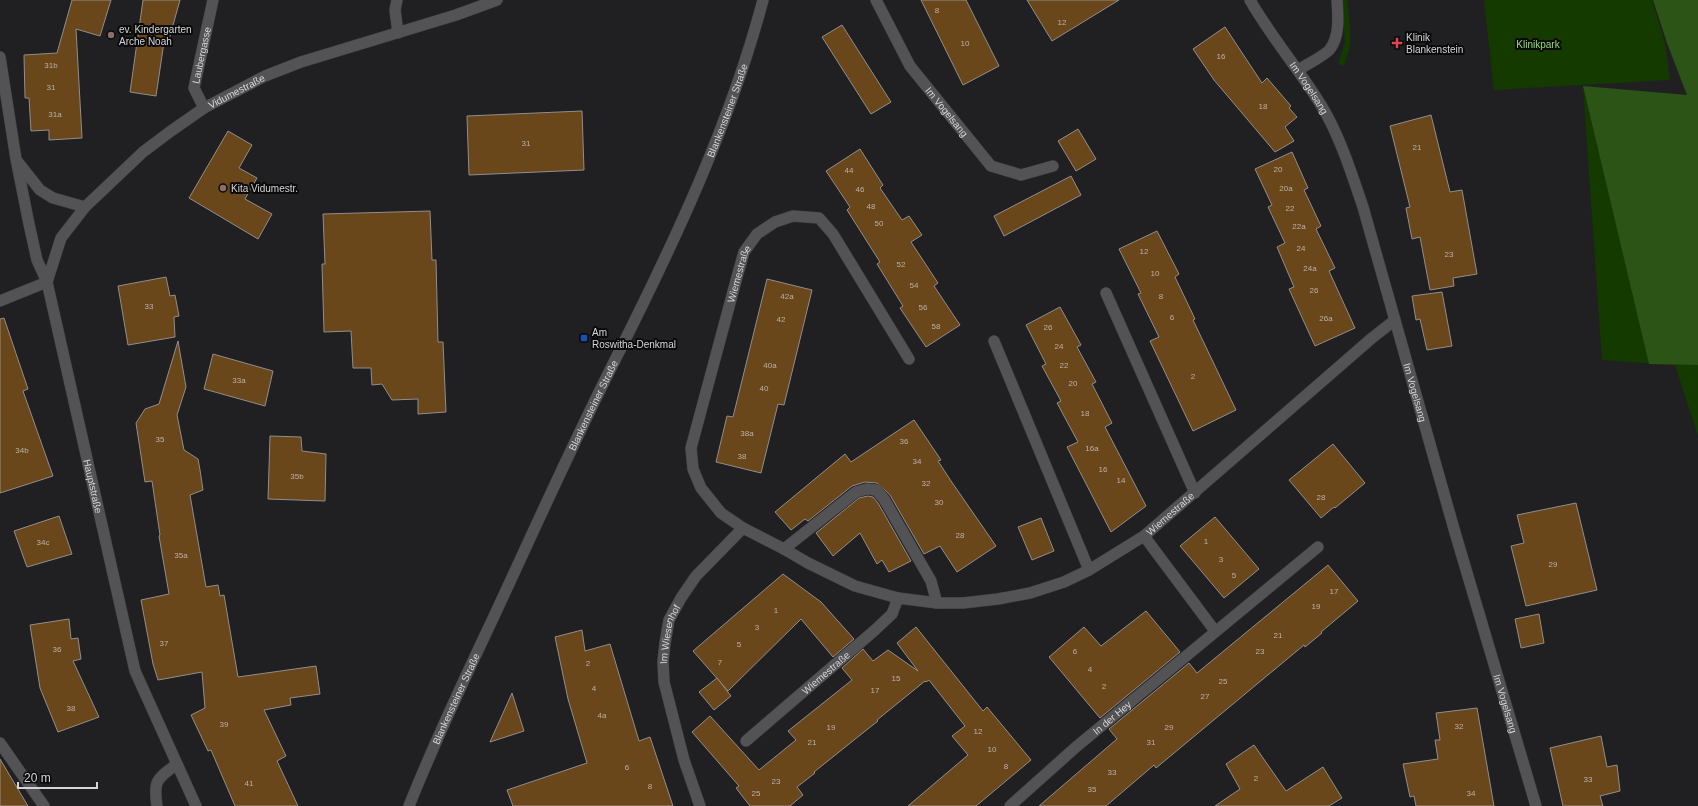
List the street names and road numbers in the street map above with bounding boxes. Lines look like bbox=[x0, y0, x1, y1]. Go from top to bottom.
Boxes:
street label: Laubergasse bbox=[190, 25, 213, 85]
street label: Im Vogelsang bbox=[1288, 60, 1331, 116]
street label: Blankensteiner Straße bbox=[705, 62, 749, 159]
street label: Vidumestraße bbox=[206, 72, 267, 110]
street label: Im Vogelsang bbox=[924, 85, 970, 139]
street label: Wiemestraße bbox=[725, 242, 753, 304]
street label: Blankensteiner Straße bbox=[566, 358, 620, 452]
street label: Im Vogelsang bbox=[1402, 362, 1429, 423]
street label: Hauptstraße bbox=[82, 458, 105, 515]
street label: Wiemestraße bbox=[1144, 490, 1196, 537]
street label: Im Wiesenhof bbox=[657, 602, 682, 664]
street label: Wiemestraße bbox=[799, 649, 852, 696]
street label: Blankensteiner Straße bbox=[430, 651, 482, 746]
street label: Im Vogelsang bbox=[1492, 673, 1520, 734]
street label: In der Hey bbox=[1091, 698, 1133, 736]

